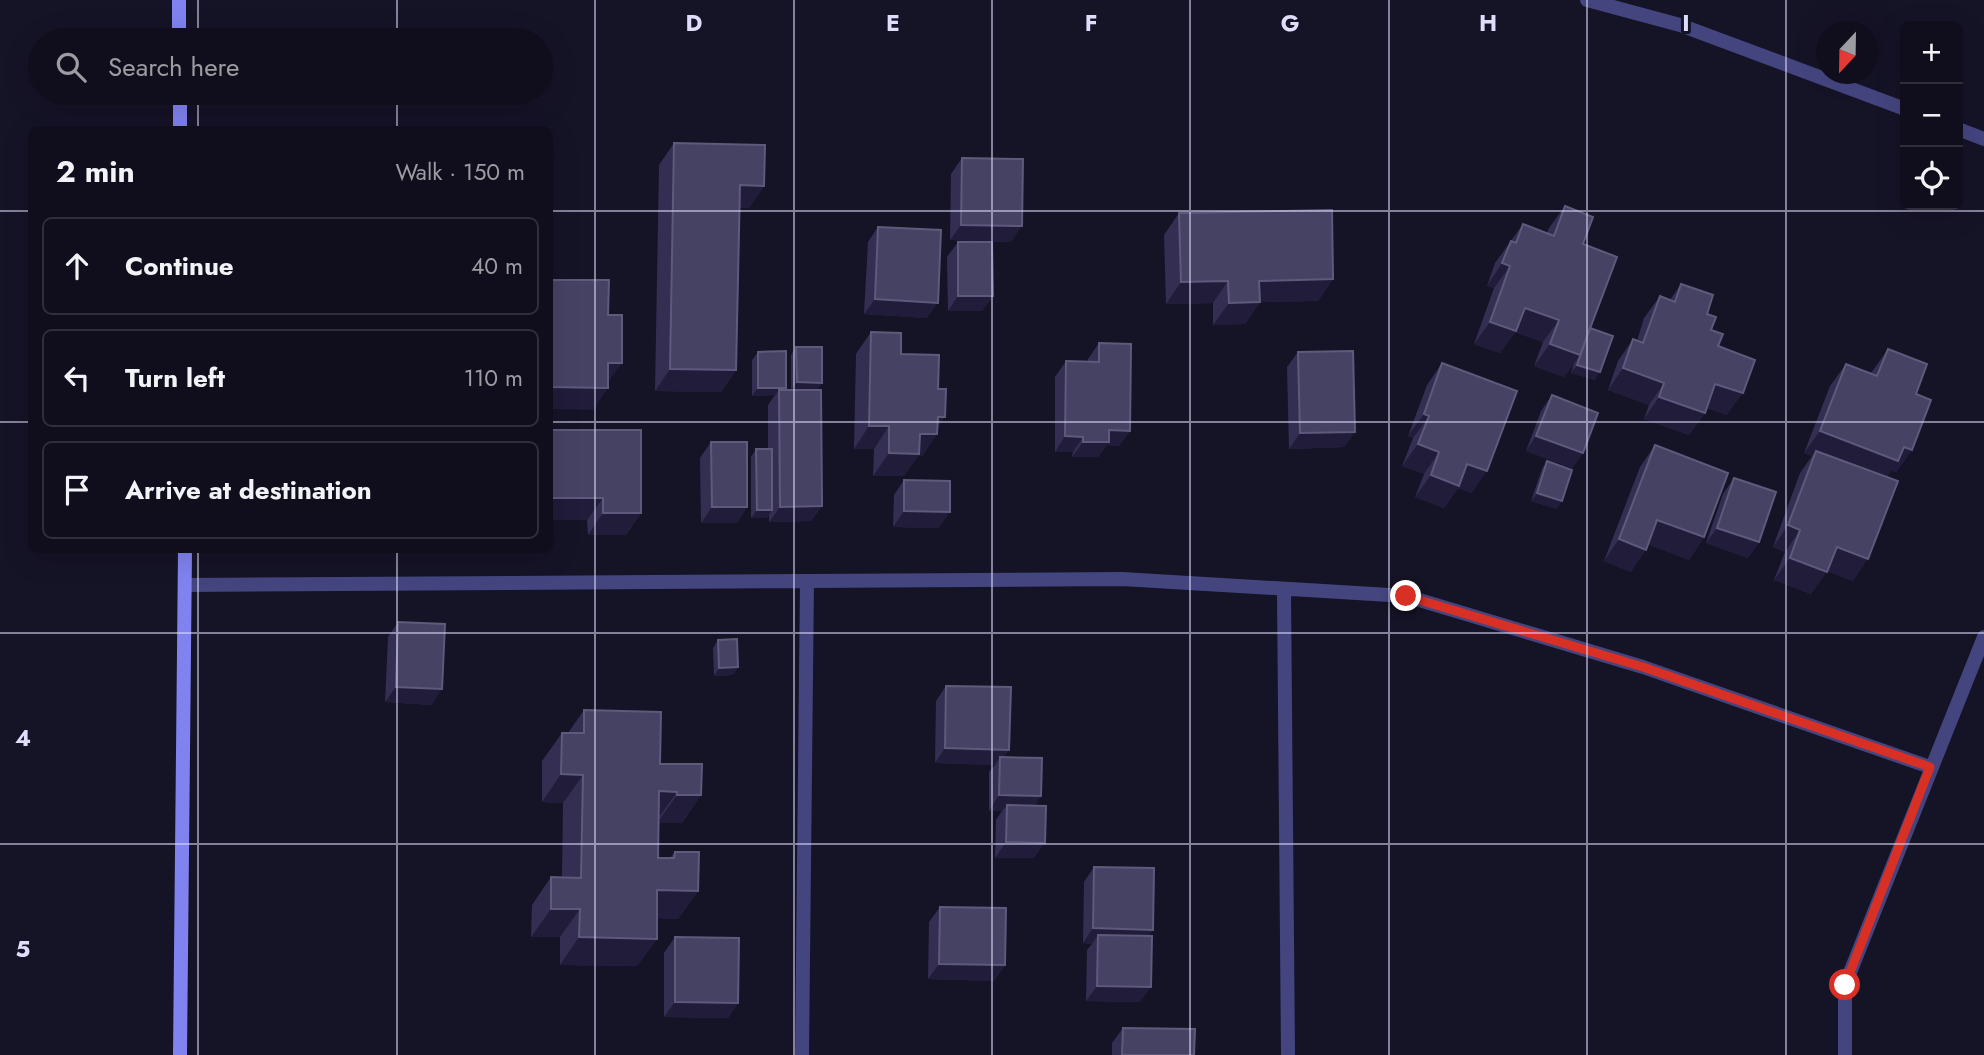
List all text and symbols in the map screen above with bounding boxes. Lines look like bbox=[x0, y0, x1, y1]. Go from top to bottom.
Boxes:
text: D bbox=[686, 6, 703, 40]
text: E bbox=[886, 6, 900, 40]
text: F bbox=[1085, 6, 1097, 40]
text: G bbox=[1281, 6, 1299, 40]
text: H bbox=[1479, 6, 1497, 40]
text: I bbox=[1682, 6, 1690, 40]
north arrow bbox=[1816, 21, 1879, 84]
map controls bbox=[1900, 21, 1963, 210]
button: + bbox=[1900, 21, 1963, 84]
search box bbox=[28, 28, 553, 105]
icon: search bbox=[52, 48, 90, 86]
text: Search here bbox=[108, 48, 240, 86]
button: − bbox=[1900, 84, 1963, 147]
button: locate bbox=[1900, 147, 1963, 210]
text: 2 min bbox=[56, 150, 135, 193]
text: Walk · 150 m bbox=[395, 155, 525, 189]
icon: ahead bbox=[58, 247, 96, 285]
text: Continue bbox=[125, 247, 234, 285]
text: 40 m bbox=[471, 249, 523, 283]
icon: left bbox=[58, 359, 96, 397]
text: Turn left bbox=[125, 359, 225, 397]
text: 110 m bbox=[464, 361, 523, 395]
icon: arrive bbox=[58, 471, 96, 509]
text: Arrive at destination bbox=[125, 471, 372, 509]
route end bbox=[1390, 580, 1421, 611]
text: 4 bbox=[15, 721, 31, 755]
text: 5 bbox=[16, 932, 30, 966]
route start bbox=[1829, 969, 1860, 1000]

